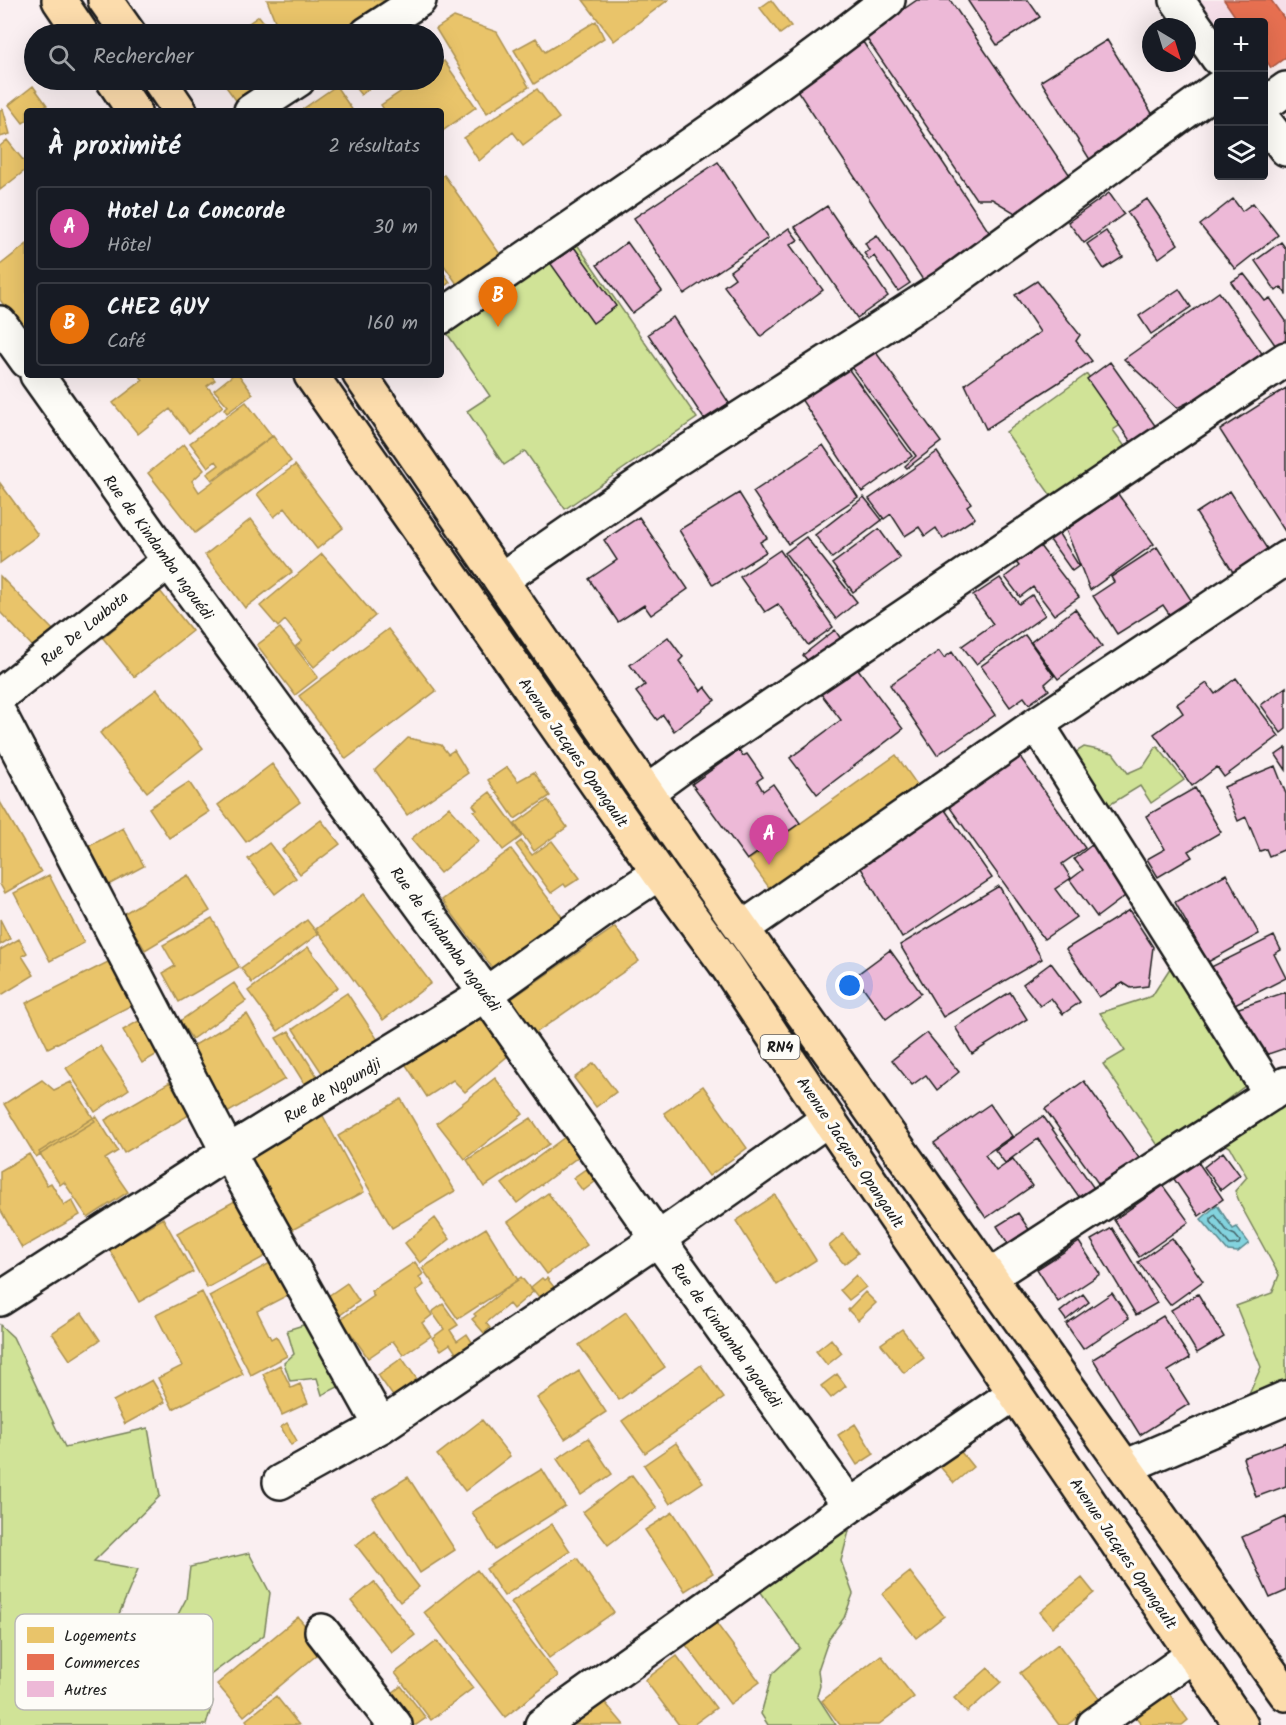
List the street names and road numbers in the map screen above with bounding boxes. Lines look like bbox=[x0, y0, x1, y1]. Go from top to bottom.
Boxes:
street label: Rue de Kindamba ngouédi bbox=[96, 470, 220, 627]
street label: Rue De Loubota bbox=[35, 586, 135, 673]
street label: Avenue Jacques Opangault bbox=[512, 673, 634, 833]
street label: Rue de Kindamba ngouédi bbox=[383, 862, 507, 1019]
road number: RN4 bbox=[760, 1035, 800, 1059]
street label: Rue de Ngoundji bbox=[279, 1052, 387, 1130]
street label: Avenue Jacques Opangault bbox=[790, 1072, 910, 1234]
street label: Rue de Kindamba ngouédi bbox=[664, 1258, 788, 1415]
street label: Avenue Jacques Opangault bbox=[1063, 1473, 1183, 1635]

